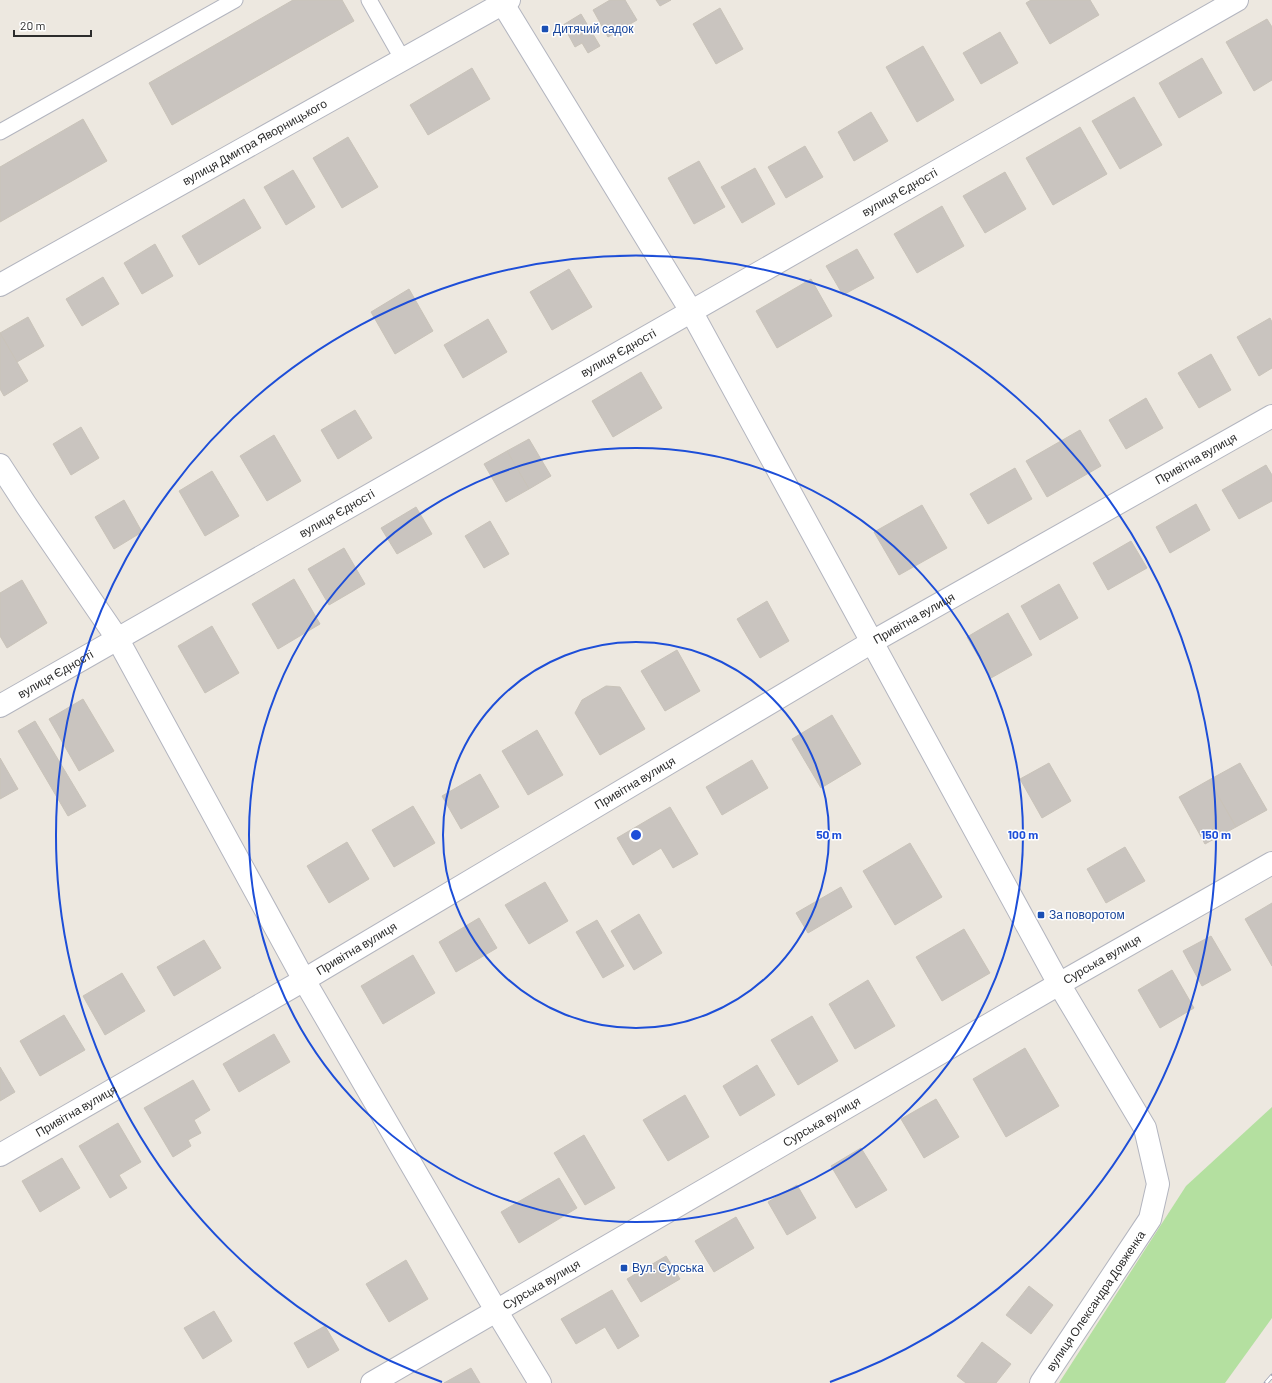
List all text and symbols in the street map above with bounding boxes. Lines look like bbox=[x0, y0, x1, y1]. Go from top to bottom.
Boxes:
scale bar bbox=[14, 12, 91, 38]
text: 20 m bbox=[20, 18, 46, 32]
place label: Дитячий садок bbox=[553, 21, 634, 36]
marker: Дитячий садок bbox=[540, 24, 550, 34]
street label: вулиця Дмитра Яворницького bbox=[180, 95, 329, 187]
street label: вулиця Єдності bbox=[859, 165, 939, 219]
street label: вулиця Єдності bbox=[578, 325, 658, 379]
street label: Привітна вулиця bbox=[1152, 429, 1239, 487]
street label: вулиця Єдності bbox=[296, 486, 377, 540]
street label: Привітна вулиця bbox=[870, 589, 957, 646]
street label: вулиця Єдності bbox=[15, 646, 95, 700]
street label: Привітна вулиця bbox=[592, 753, 677, 811]
text: 50 m bbox=[816, 827, 842, 841]
text: 100 m bbox=[1008, 827, 1038, 841]
text: 150 m bbox=[1201, 827, 1231, 841]
centre of rings bbox=[629, 828, 643, 842]
place label: За поворотом bbox=[1049, 907, 1125, 922]
marker: За поворотом bbox=[1036, 910, 1046, 920]
street label: Привітна вулиця bbox=[313, 918, 399, 977]
street label: Сурська вулиця bbox=[1060, 931, 1143, 986]
street label: Привітна вулиця bbox=[33, 1081, 119, 1139]
street label: Сурська вулиця bbox=[780, 1093, 862, 1149]
street label: вулиця Олександра Довженка bbox=[1043, 1227, 1148, 1374]
street label: Сурська вулиця bbox=[500, 1256, 582, 1312]
place label: Вул. Сурська bbox=[632, 1260, 704, 1275]
marker: Вул. Сурська bbox=[619, 1263, 629, 1273]

